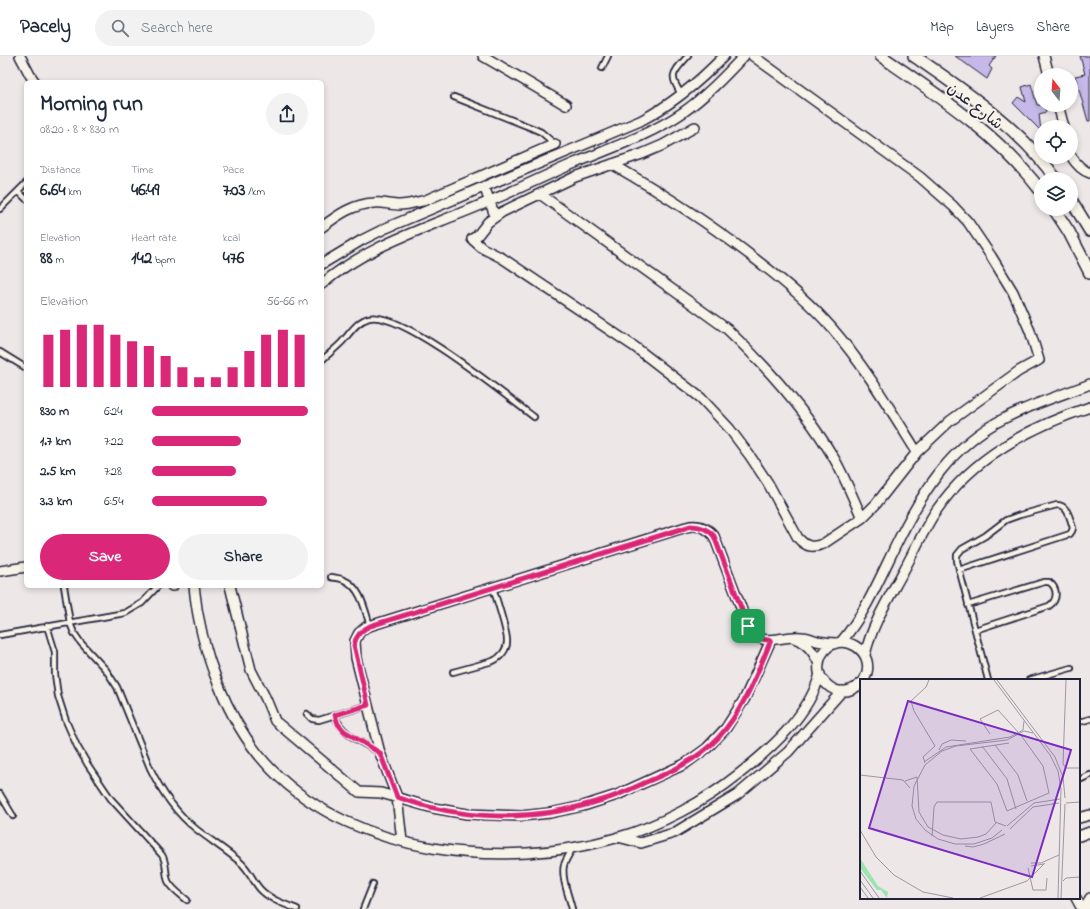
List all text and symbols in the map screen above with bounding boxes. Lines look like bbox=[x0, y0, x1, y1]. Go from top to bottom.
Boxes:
search box bbox=[95, 10, 375, 46]
text: Pacely bbox=[20, 14, 71, 41]
icon: search bbox=[109, 17, 131, 39]
text: Search here bbox=[141, 17, 213, 39]
text: Map bbox=[930, 17, 954, 38]
text: Layers bbox=[976, 17, 1014, 38]
text: Share bbox=[1036, 17, 1070, 38]
north arrow bbox=[1034, 68, 1078, 112]
map controls bbox=[1034, 68, 1078, 216]
street label: شارع عدن bbox=[942, 77, 1008, 136]
text: Morning run bbox=[40, 89, 143, 121]
button: share bbox=[266, 93, 308, 135]
text: 08:20 · 8 × 830 m bbox=[40, 120, 119, 139]
button: locate bbox=[1034, 120, 1078, 164]
text: Distance bbox=[40, 162, 81, 178]
text: Time bbox=[131, 162, 153, 178]
text: Pace bbox=[223, 162, 244, 178]
button: layers bbox=[1034, 172, 1078, 216]
text: 6.64 bbox=[40, 178, 65, 203]
text: 46:49 bbox=[131, 178, 159, 203]
text: 7:03 bbox=[223, 178, 245, 203]
text: km bbox=[65, 184, 82, 200]
text: /km bbox=[245, 184, 265, 200]
text: Elevation bbox=[40, 230, 80, 246]
text: Heart rate bbox=[131, 230, 176, 246]
text: kcal bbox=[223, 230, 240, 246]
text: 88 bbox=[40, 246, 53, 271]
text: 142 bbox=[131, 246, 152, 271]
text: 476 bbox=[223, 246, 244, 271]
text: m bbox=[53, 252, 64, 268]
text: bpm bbox=[152, 252, 175, 268]
text: Elevation bbox=[40, 292, 88, 311]
text: 56–66 m bbox=[266, 292, 308, 311]
text: 830 m bbox=[40, 402, 69, 421]
text: 6:24 bbox=[104, 402, 123, 421]
text: 1.7 km bbox=[40, 432, 71, 451]
text: 7:22 bbox=[104, 432, 123, 451]
text: 2.5 km bbox=[40, 462, 76, 481]
text: 7:28 bbox=[104, 462, 122, 481]
text: 3.3 km bbox=[40, 492, 72, 511]
text: 6:54 bbox=[104, 492, 124, 511]
button: Save bbox=[40, 534, 170, 580]
button: Share bbox=[178, 534, 308, 580]
pin bbox=[731, 609, 765, 643]
icon: arrive bbox=[737, 615, 759, 637]
inset map bbox=[860, 679, 1080, 899]

